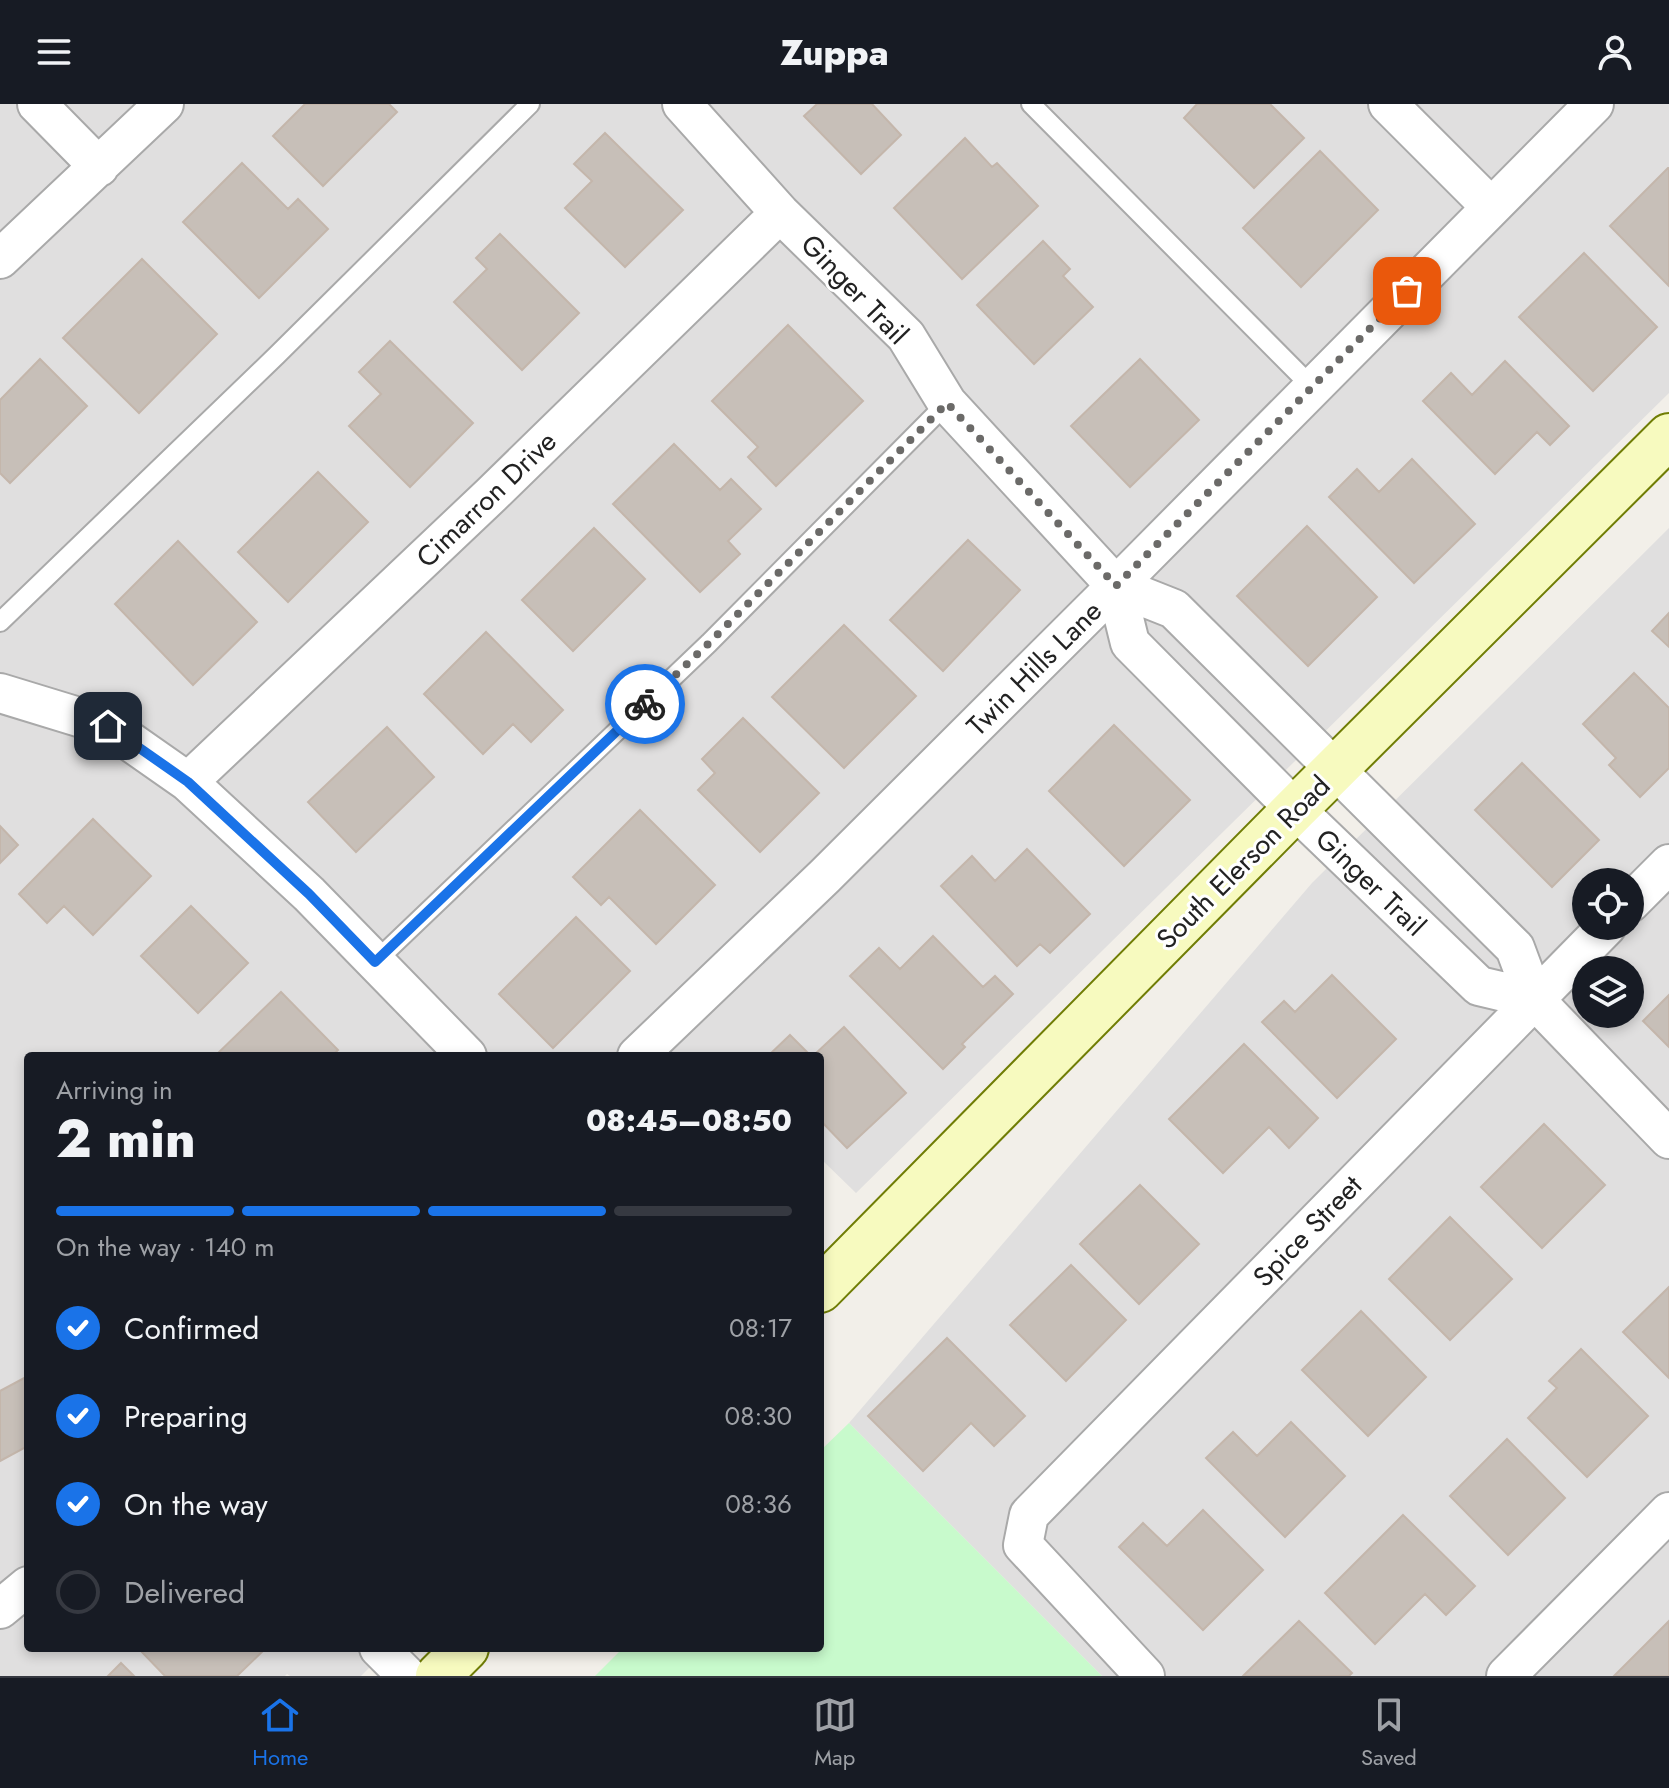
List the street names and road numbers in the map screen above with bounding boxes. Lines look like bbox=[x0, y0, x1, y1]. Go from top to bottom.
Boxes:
street label: Ginger Trail bbox=[791, 225, 918, 354]
street label: Cimarron Drive bbox=[407, 422, 566, 577]
street label: Twin Hills Lane bbox=[957, 591, 1111, 745]
street label: South Elerson Road bbox=[1147, 766, 1340, 959]
street label: Ginger Trail bbox=[1306, 819, 1435, 946]
street label: Spice Street bbox=[1243, 1166, 1371, 1297]

